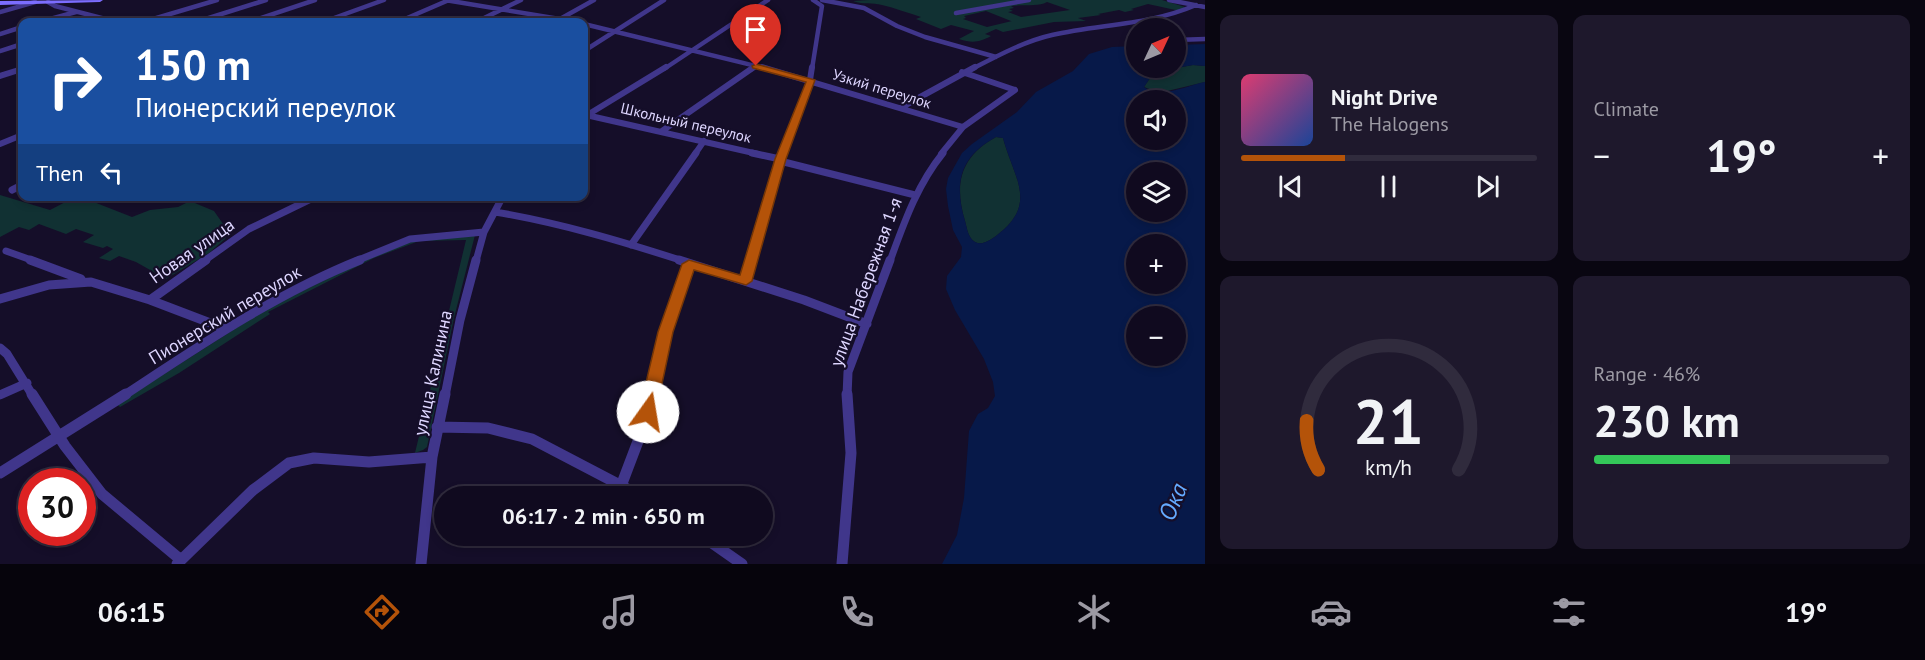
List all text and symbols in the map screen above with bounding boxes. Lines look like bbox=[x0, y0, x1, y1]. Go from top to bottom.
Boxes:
pin bbox=[730, 4, 781, 66]
icon: arrive bbox=[739, 13, 772, 46]
north arrow bbox=[1126, 18, 1186, 78]
map controls bbox=[1126, 18, 1186, 366]
text: 150 m bbox=[135, 37, 251, 92]
icon: right bbox=[36, 42, 114, 120]
street label: Узкий переулок bbox=[830, 64, 935, 113]
text: Night Drive bbox=[1331, 83, 1438, 111]
text: Пионерский переулок bbox=[135, 90, 396, 124]
button: sound bbox=[1126, 90, 1186, 150]
text: Climate bbox=[1594, 96, 1659, 122]
street label: Школьный переулок bbox=[619, 98, 754, 147]
text: The Halogens bbox=[1331, 111, 1449, 137]
text: 19° bbox=[1706, 126, 1777, 184]
text: − bbox=[1594, 134, 1610, 177]
text: + bbox=[1872, 134, 1889, 177]
icon: left bbox=[95, 156, 128, 189]
text: Then bbox=[36, 159, 83, 187]
button: layers bbox=[1126, 162, 1186, 222]
icon: previous bbox=[1274, 170, 1307, 203]
icon: pause bbox=[1372, 170, 1405, 203]
icon: next bbox=[1471, 170, 1504, 203]
street label: улица Набережная 1-я bbox=[824, 194, 907, 369]
street label: Новая улица bbox=[145, 213, 239, 288]
button: + bbox=[1126, 234, 1186, 294]
street label: Пионерский переулок bbox=[144, 260, 306, 369]
button: − bbox=[1126, 306, 1186, 366]
street label: улица Калинина bbox=[408, 308, 457, 438]
text: Range · 46% bbox=[1594, 361, 1700, 387]
position arrow bbox=[616, 380, 680, 444]
text: 21 bbox=[1353, 380, 1424, 461]
text: 230 km bbox=[1594, 391, 1740, 449]
text: km/h bbox=[1365, 453, 1412, 481]
speed limit sign: 30 bbox=[18, 468, 96, 546]
water label: Ока bbox=[1151, 478, 1194, 525]
text: 06:17 · 2 min · 650 m bbox=[502, 502, 705, 530]
icon: directions bbox=[361, 591, 403, 633]
icon: music bbox=[599, 591, 641, 633]
icon: phone bbox=[836, 591, 878, 633]
icon: climate bbox=[1073, 591, 1115, 633]
icon: car bbox=[1310, 591, 1352, 633]
icon: filters bbox=[1548, 591, 1590, 633]
text: 06:15 bbox=[98, 595, 166, 629]
text: 19° bbox=[1785, 595, 1827, 629]

